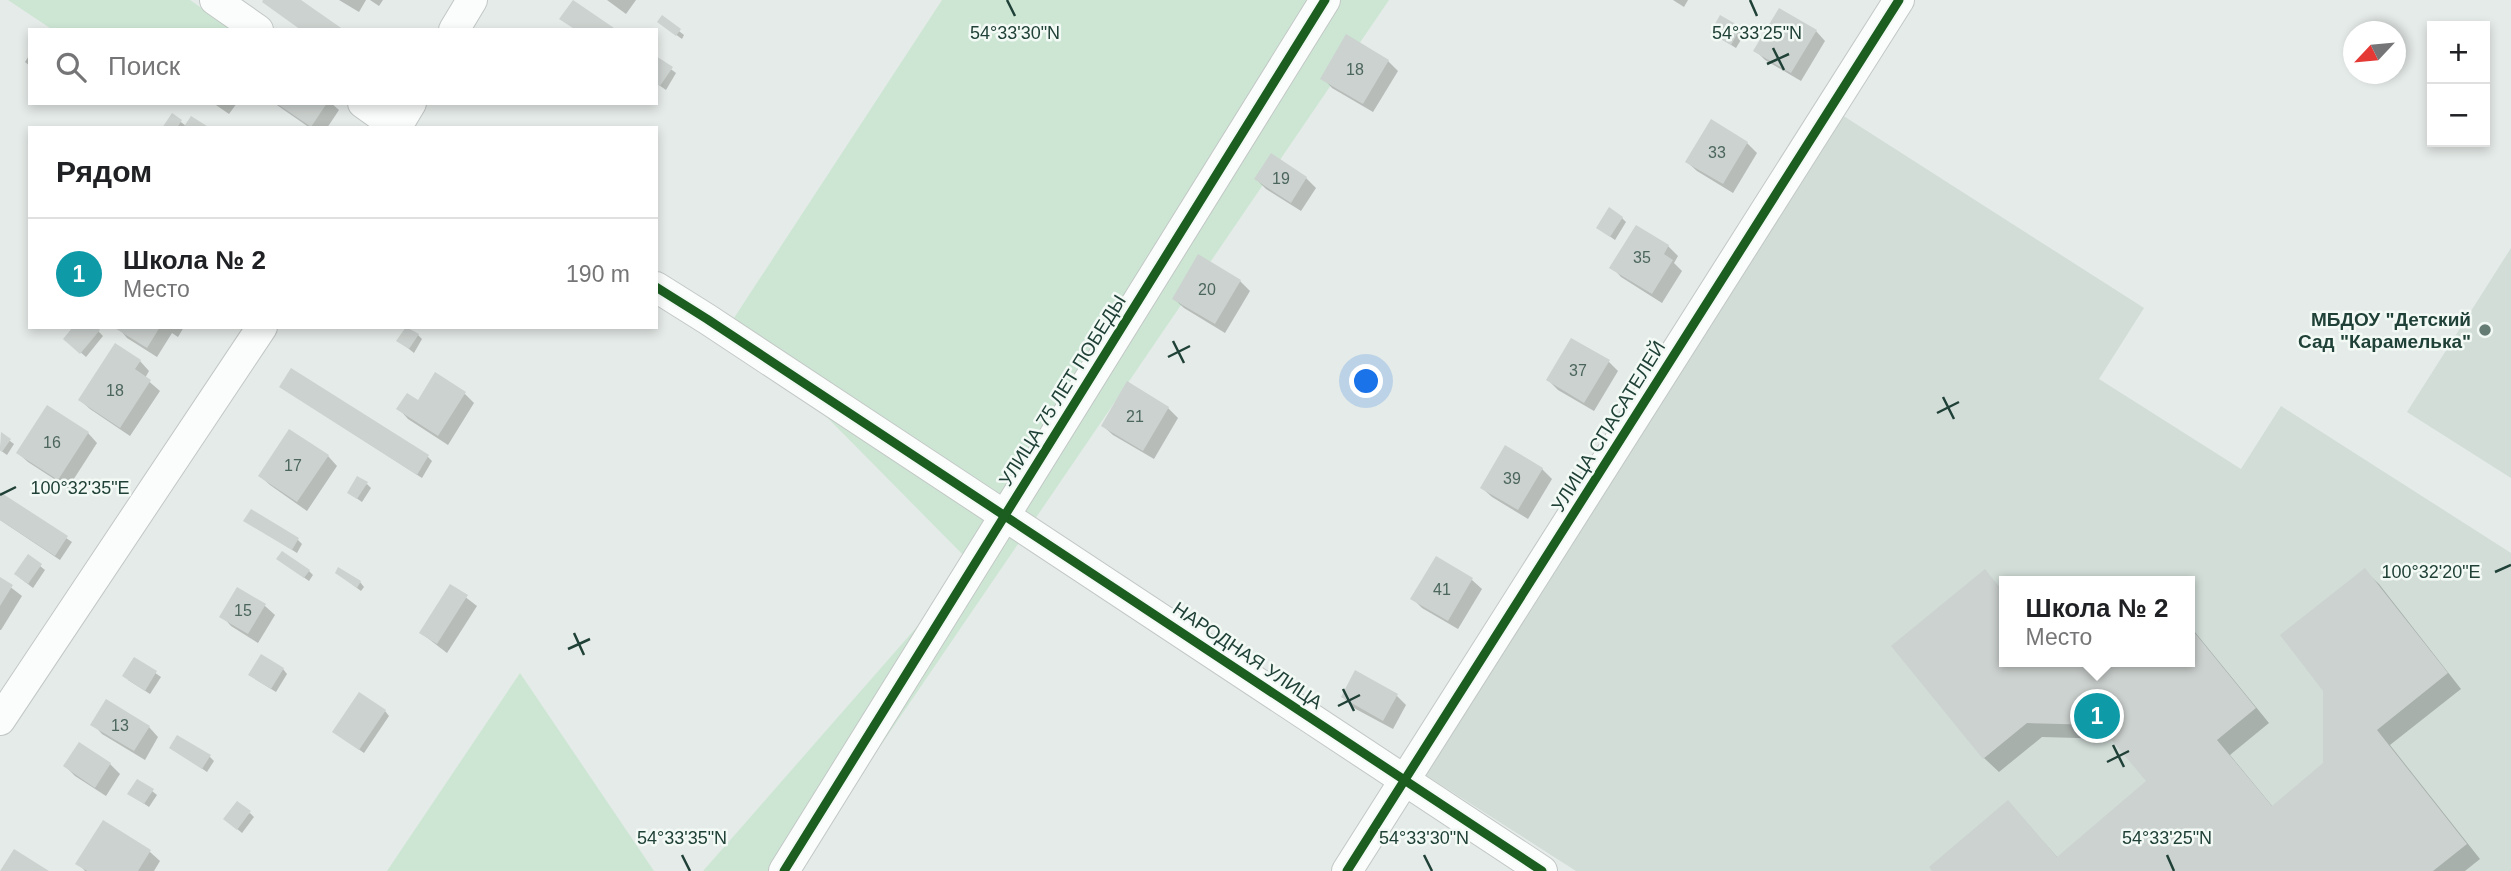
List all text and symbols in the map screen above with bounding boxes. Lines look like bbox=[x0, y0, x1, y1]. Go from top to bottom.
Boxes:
north arrow bbox=[2343, 21, 2406, 84]
map controls bbox=[2427, 21, 2490, 147]
button: + bbox=[2427, 21, 2490, 84]
text: 54°33'30"N bbox=[970, 23, 1060, 43]
text: 54°33'25"N bbox=[1712, 23, 1802, 43]
search box bbox=[28, 28, 658, 105]
icon: search bbox=[52, 48, 90, 86]
text: Поиск bbox=[108, 51, 180, 81]
house number: 18 bbox=[1346, 61, 1364, 78]
button: − bbox=[2427, 84, 2490, 147]
house number: 33 bbox=[1708, 144, 1726, 161]
text: Рядом bbox=[56, 155, 152, 188]
house number: 19 bbox=[1272, 170, 1290, 187]
text: Школа № 2 bbox=[123, 245, 266, 275]
house number: 35 bbox=[1633, 249, 1651, 266]
text: 1 bbox=[73, 261, 85, 287]
text: 190 m bbox=[566, 261, 630, 287]
text: Место bbox=[123, 276, 190, 302]
house number: 20 bbox=[1198, 281, 1216, 298]
street label: УЛИЦА 75 ЛЕТ ПОБЕДЫ bbox=[995, 291, 1130, 490]
place label: МБДОУ "Детский Сад "Карамелька" bbox=[2298, 309, 2471, 352]
marker: МБДОУ "Детский Сад "Карамелька" bbox=[2477, 322, 2493, 338]
street label: УЛИЦА СПАСАТЕЛЕЙ bbox=[1547, 337, 1669, 515]
house number: 37 bbox=[1569, 362, 1587, 379]
your location bbox=[1349, 364, 1383, 398]
house number: 18 bbox=[106, 382, 124, 399]
house number: 21 bbox=[1126, 408, 1144, 425]
house number: 16 bbox=[43, 434, 61, 451]
house number: 17 bbox=[284, 457, 302, 474]
house number: 39 bbox=[1503, 470, 1521, 487]
text: 100°32'35"E bbox=[30, 478, 130, 498]
text: 100°32'20"E bbox=[2381, 562, 2481, 582]
popup bbox=[1999, 576, 2195, 667]
house number: 41 bbox=[1433, 581, 1451, 598]
text: Школа № 2 bbox=[2026, 593, 2168, 623]
street label: НАРОДНАЯ УЛИЦА bbox=[1169, 598, 1327, 713]
house number: 15 bbox=[234, 602, 252, 619]
text: Место bbox=[2026, 624, 2092, 650]
pin: 1 bbox=[2074, 690, 2120, 742]
house number: 13 bbox=[111, 717, 129, 734]
text: 54°33'35"N bbox=[637, 828, 727, 848]
text: 54°33'30"N bbox=[1379, 828, 1469, 848]
text: 54°33'25"N bbox=[2122, 828, 2212, 848]

